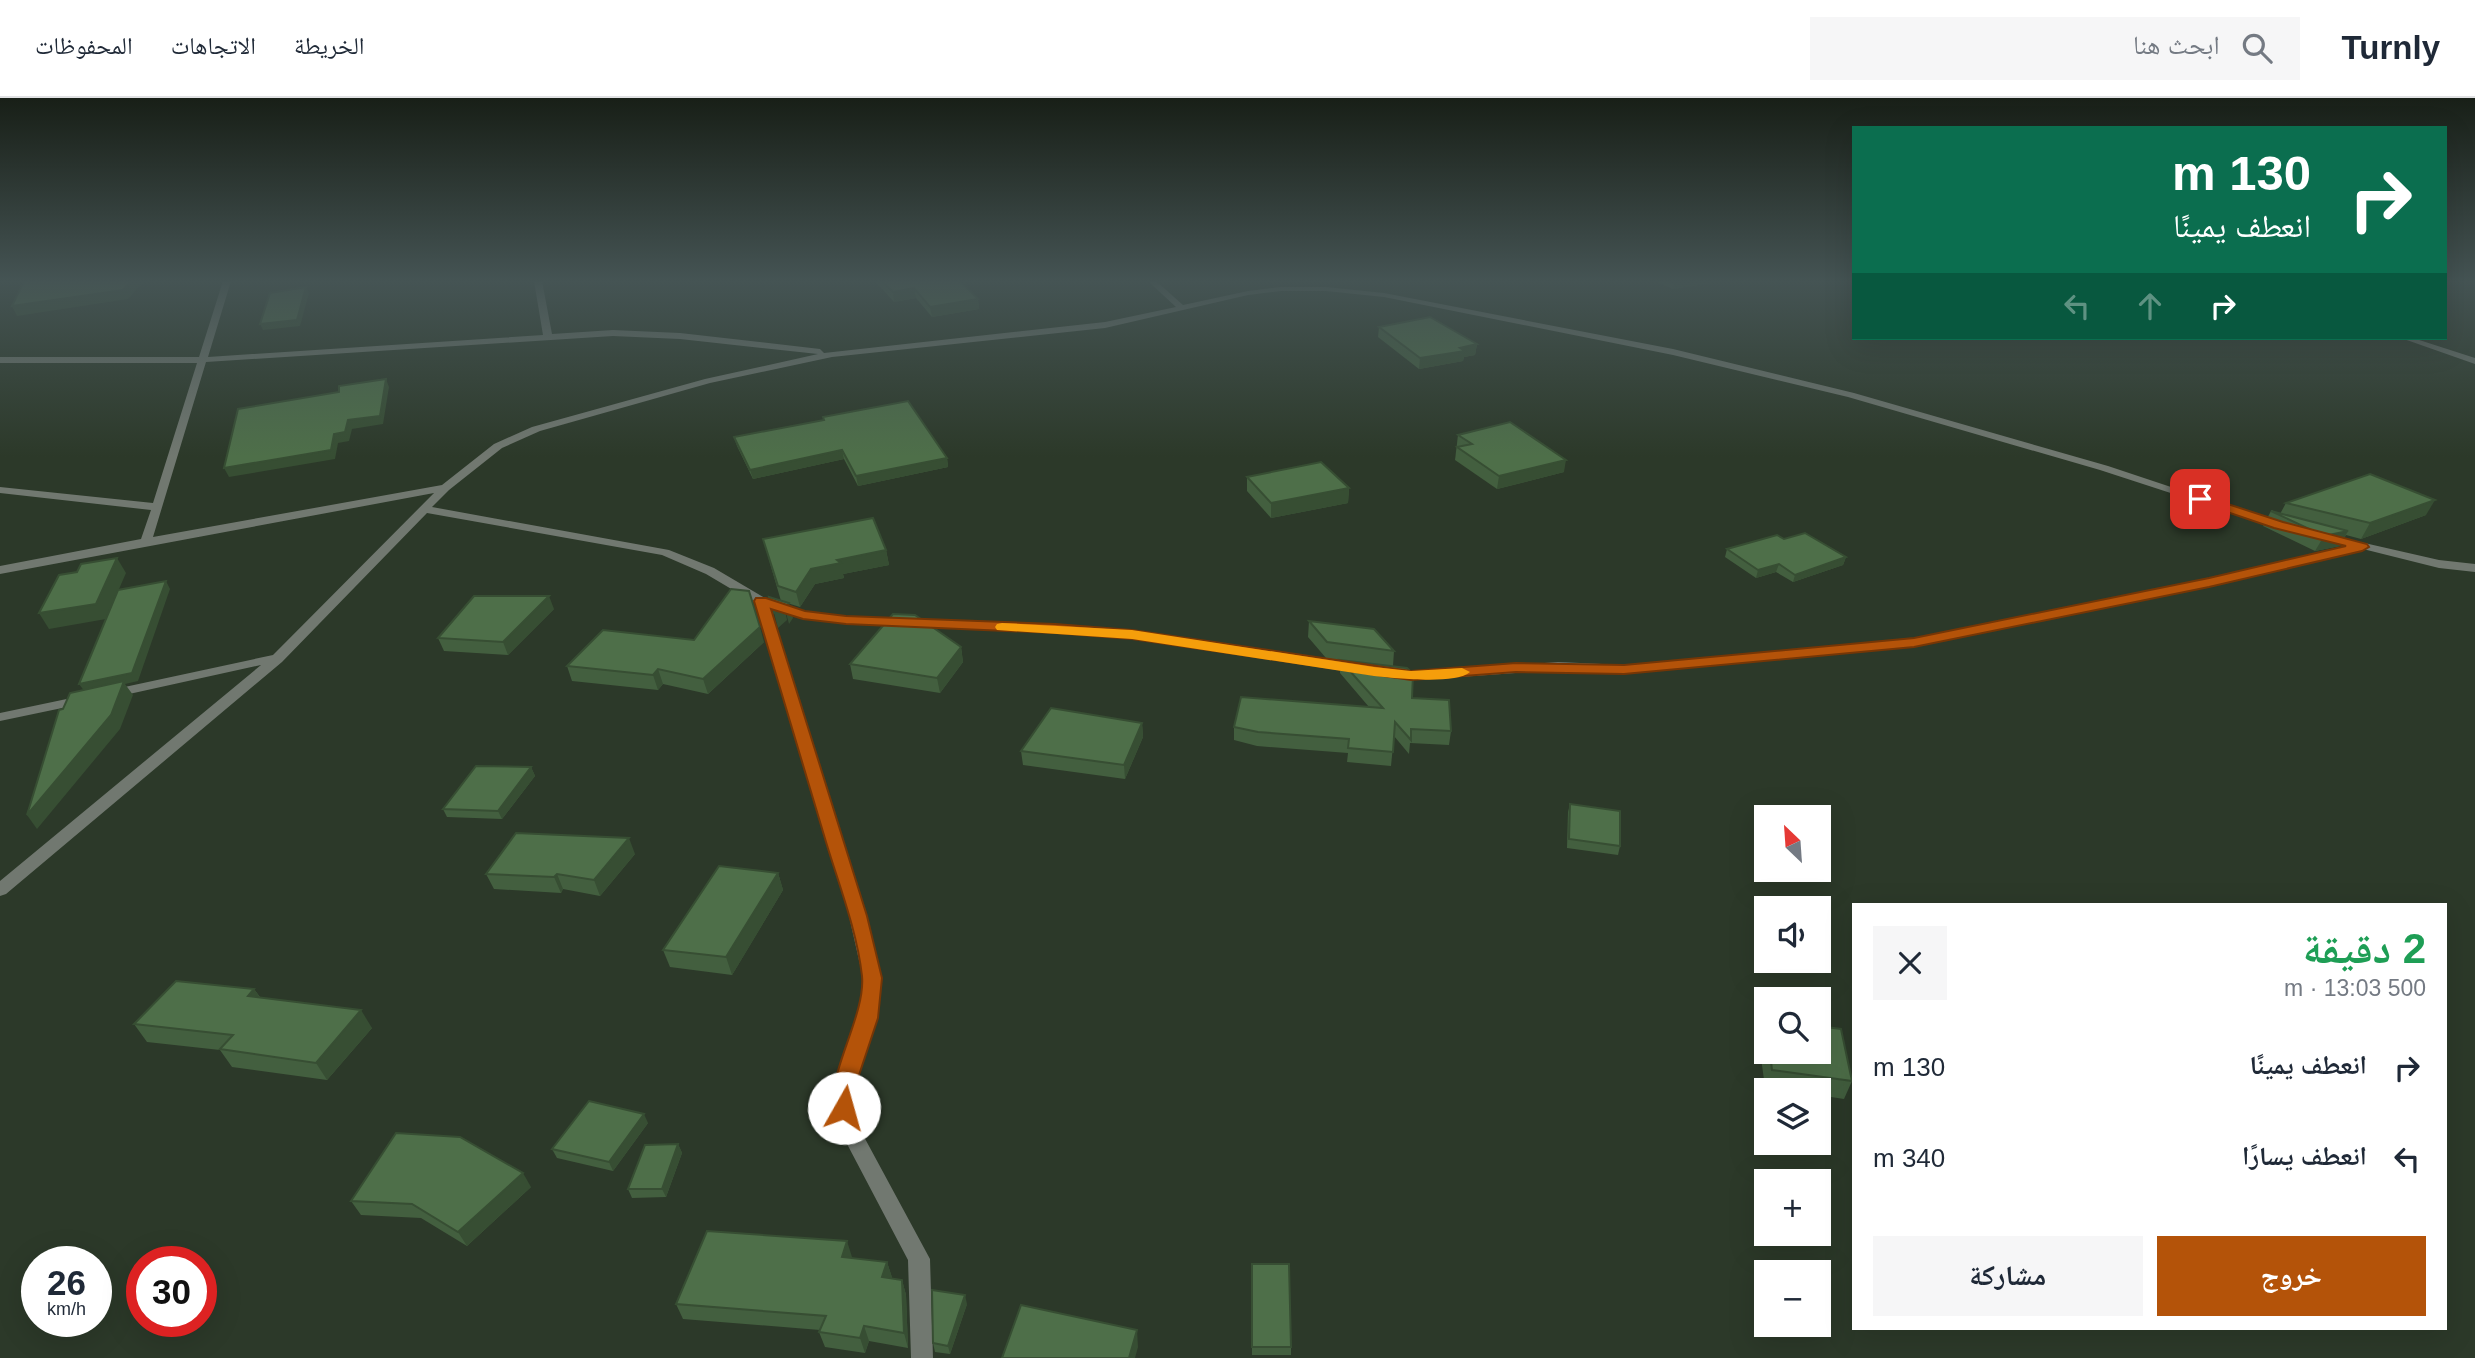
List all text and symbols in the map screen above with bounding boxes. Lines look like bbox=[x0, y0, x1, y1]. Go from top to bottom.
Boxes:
search box bbox=[1810, 17, 2300, 80]
icon: search bbox=[2238, 29, 2276, 67]
text: Turnly bbox=[2342, 29, 2440, 66]
text: ابحث هنا bbox=[2133, 30, 2220, 60]
text: المحفوظات bbox=[35, 32, 133, 59]
text: الاتجاهات bbox=[171, 32, 256, 59]
text: الخريطة bbox=[294, 32, 365, 59]
text: 130 m bbox=[2172, 146, 2311, 200]
icon: right bbox=[2335, 154, 2426, 245]
text: انعطف يمينًا bbox=[2173, 208, 2311, 244]
icon: left bbox=[2058, 287, 2096, 325]
icon: ahead bbox=[2131, 287, 2169, 325]
icon: right bbox=[2204, 287, 2242, 325]
pin bbox=[2170, 469, 2230, 529]
icon: arrive bbox=[2181, 480, 2219, 518]
north arrow bbox=[1754, 805, 1830, 882]
map controls bbox=[1754, 805, 1831, 1337]
button: sound bbox=[1754, 896, 1831, 973]
text: 2 دقيقة bbox=[2303, 925, 2426, 972]
button: close bbox=[1873, 926, 1947, 1000]
text: 500 m · 13:03 bbox=[2284, 975, 2426, 1001]
button: search bbox=[1754, 987, 1831, 1064]
icon: right bbox=[2388, 1049, 2426, 1087]
text: انعطف يمينًا bbox=[2250, 1050, 2367, 1080]
text: 130 m bbox=[1873, 1052, 1945, 1082]
position arrow bbox=[807, 1071, 881, 1145]
button: layers bbox=[1754, 1078, 1831, 1155]
icon: left bbox=[2388, 1140, 2426, 1178]
text: انعطف يسارًا bbox=[2242, 1141, 2367, 1171]
text: 340 m bbox=[1873, 1143, 1945, 1173]
button: + bbox=[1754, 1169, 1831, 1246]
button: مشاركة bbox=[1873, 1236, 2143, 1316]
button: خروج bbox=[2157, 1236, 2426, 1316]
speed limit sign: 30 bbox=[126, 1246, 217, 1337]
button: − bbox=[1754, 1260, 1831, 1337]
text: 26 bbox=[47, 1263, 86, 1302]
text: km/h bbox=[47, 1299, 86, 1319]

